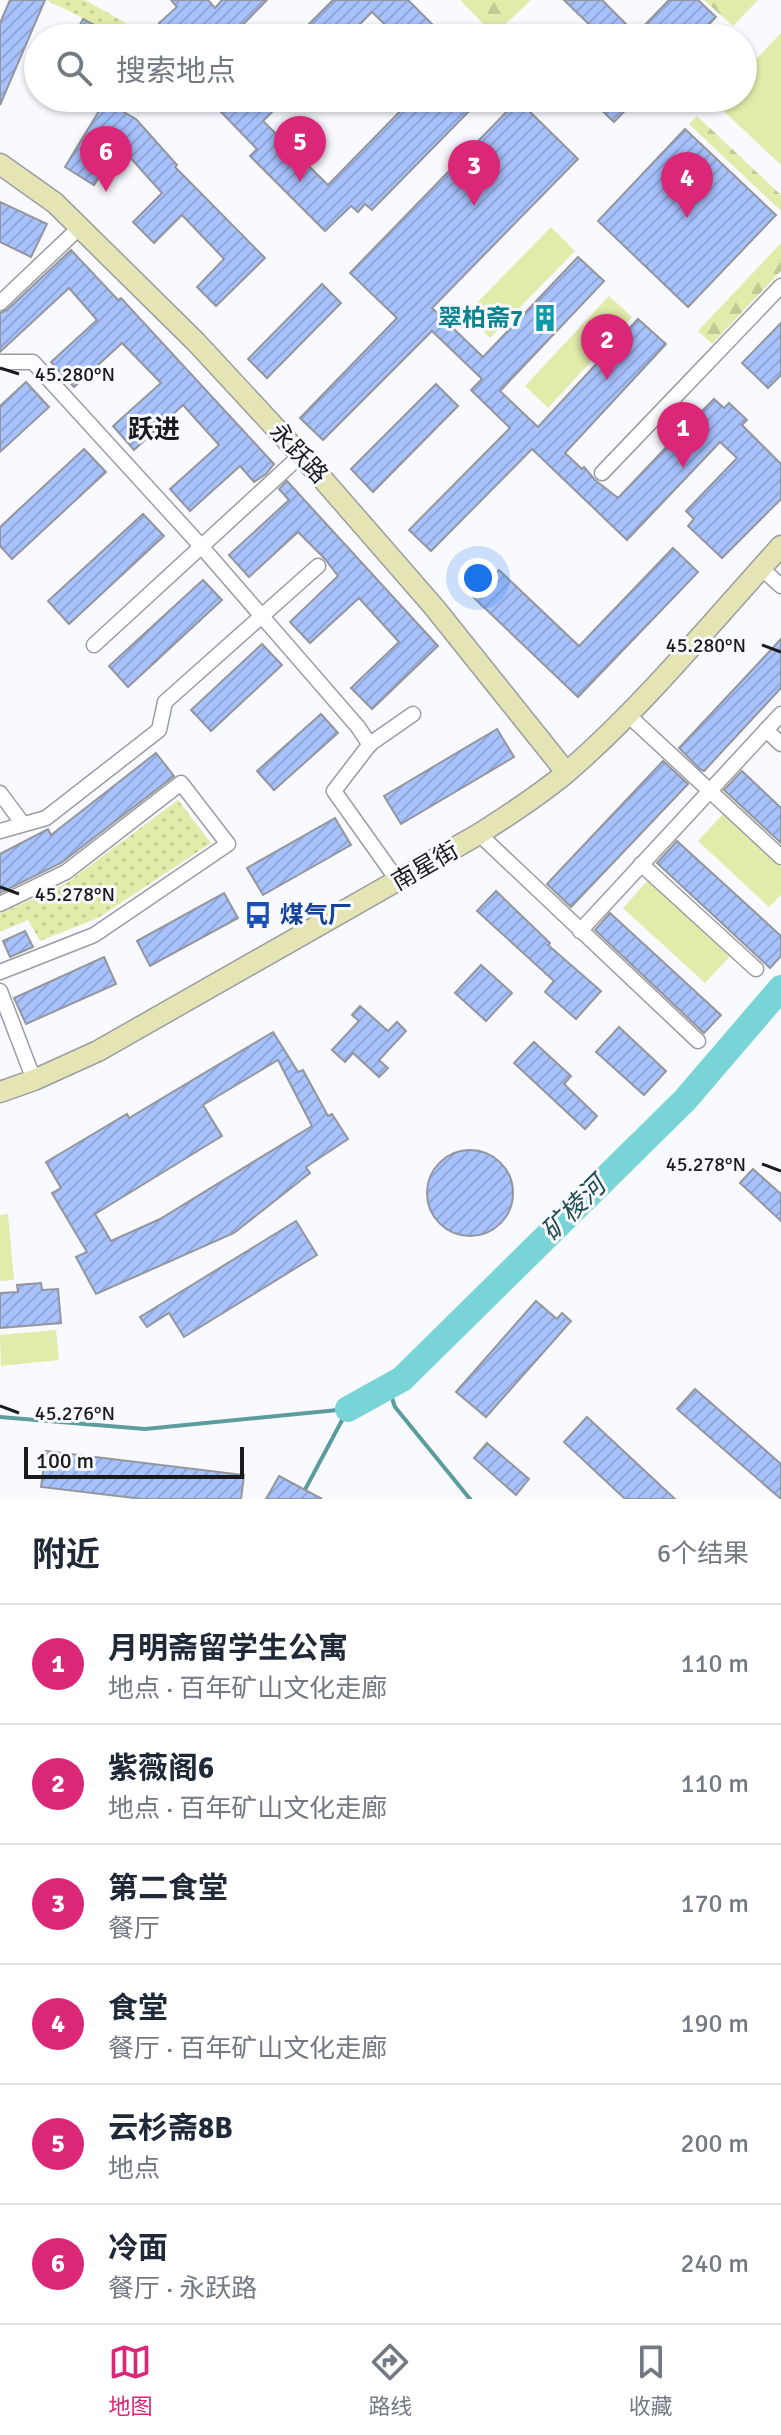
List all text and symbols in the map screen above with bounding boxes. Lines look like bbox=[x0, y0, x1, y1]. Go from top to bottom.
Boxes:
search box bbox=[24, 24, 757, 112]
icon: search bbox=[52, 46, 96, 90]
text: 搜索地点 bbox=[116, 53, 236, 90]
pin: 5 bbox=[274, 116, 326, 182]
pin: 6 bbox=[80, 126, 132, 192]
pin: 3 bbox=[448, 140, 500, 206]
pin: 4 bbox=[661, 152, 713, 218]
place label: 翠柏斋7 bbox=[438, 303, 523, 333]
building icon: 翠柏斋7 bbox=[530, 303, 560, 333]
pin: 2 bbox=[581, 314, 633, 380]
text: 45.280°N bbox=[35, 362, 115, 387]
pin: 1 bbox=[657, 402, 709, 468]
district label: 跃进 bbox=[128, 414, 180, 446]
street label: 永跃路 bbox=[263, 416, 335, 490]
your location bbox=[458, 558, 498, 598]
text: 45.280°N bbox=[666, 633, 746, 658]
street label: 南星街 bbox=[386, 835, 464, 897]
text: 45.278°N bbox=[35, 882, 115, 907]
bus stop icon: 煤气厂 bbox=[243, 900, 273, 930]
place label: 煤气厂 bbox=[280, 900, 352, 930]
text: 45.278°N bbox=[666, 1152, 746, 1177]
water label: 矿棱河 bbox=[535, 1167, 616, 1248]
text: 45.276°N bbox=[35, 1401, 115, 1426]
scale bar bbox=[24, 1443, 244, 1479]
text: 100 m bbox=[36, 1447, 94, 1474]
text: 附近 bbox=[32, 1534, 100, 1576]
text: 6个结果 bbox=[657, 1538, 749, 1570]
text: 月明斋留学生公寓 bbox=[108, 1630, 348, 1667]
text: 1 bbox=[51, 1648, 65, 1680]
text: 110 m bbox=[680, 1648, 749, 1680]
text: 地点 · 百年矿山文化走廊 bbox=[108, 1673, 387, 1705]
text: 紫薇阁6 bbox=[108, 1750, 214, 1787]
text: 2 bbox=[51, 1768, 65, 1800]
text: 110 m bbox=[680, 1768, 749, 1800]
text: 地点 · 百年矿山文化走廊 bbox=[108, 1793, 387, 1825]
text: 第二食堂 bbox=[108, 1870, 228, 1907]
text: 3 bbox=[51, 1888, 65, 1920]
text: 170 m bbox=[680, 1888, 749, 1920]
text: 餐厅 bbox=[108, 1913, 160, 1945]
text: 食堂 bbox=[108, 1990, 168, 2027]
text: 4 bbox=[51, 2008, 65, 2040]
text: 190 m bbox=[680, 2008, 749, 2040]
text: 餐厅 · 百年矿山文化走廊 bbox=[108, 2033, 387, 2065]
text: 云杉斋8B bbox=[108, 2110, 233, 2147]
text: 5 bbox=[51, 2128, 65, 2160]
text: 200 m bbox=[680, 2128, 749, 2160]
text: 地点 bbox=[108, 2153, 160, 2185]
text: 冷面 bbox=[108, 2230, 168, 2267]
text: 6 bbox=[51, 2248, 65, 2280]
text: 240 m bbox=[680, 2248, 749, 2280]
text: 餐厅 · 永跃路 bbox=[108, 2273, 257, 2305]
tab: 地图 bbox=[108, 2340, 152, 2420]
tab: 路线 bbox=[368, 2340, 413, 2420]
tab: 收藏 bbox=[629, 2340, 673, 2420]

